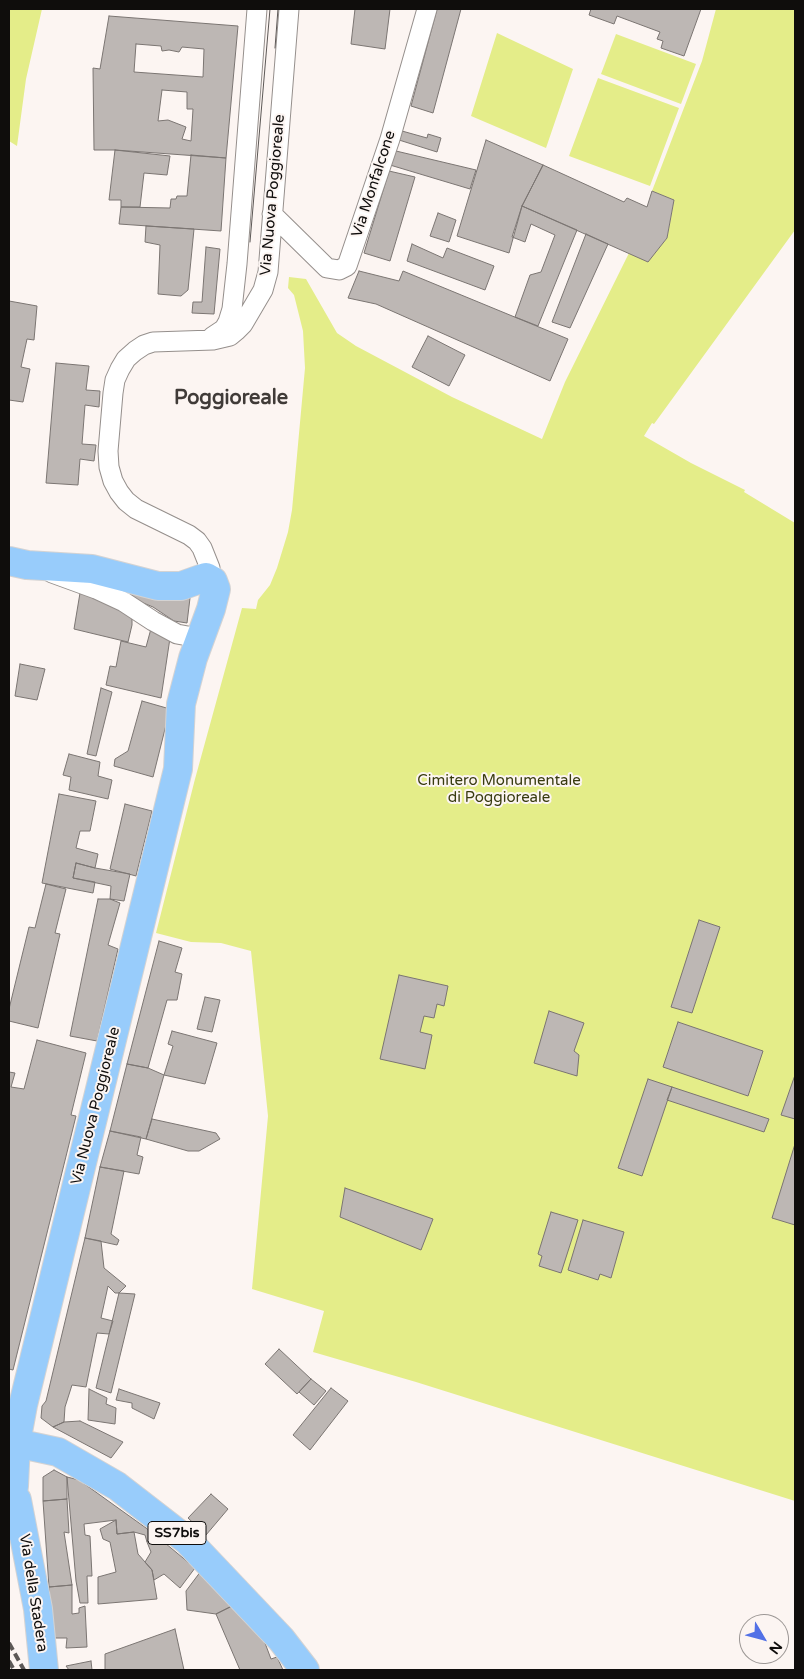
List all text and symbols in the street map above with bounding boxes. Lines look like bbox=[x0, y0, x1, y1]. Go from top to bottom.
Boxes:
street label: Via Nuova Poggioreale bbox=[257, 114, 289, 276]
street label: Via Monfalcone bbox=[348, 128, 400, 240]
district label: Poggioreale bbox=[174, 387, 288, 411]
park label: Cimitero Monumentale di Poggioreale bbox=[417, 772, 581, 807]
street label: Via Nuova Poggioreale bbox=[68, 1025, 124, 1187]
road number: SS7bis bbox=[148, 1522, 206, 1545]
street label: Via della Stadera bbox=[15, 1533, 51, 1653]
north arrow bbox=[739, 1614, 789, 1664]
text: N bbox=[765, 1638, 786, 1657]

